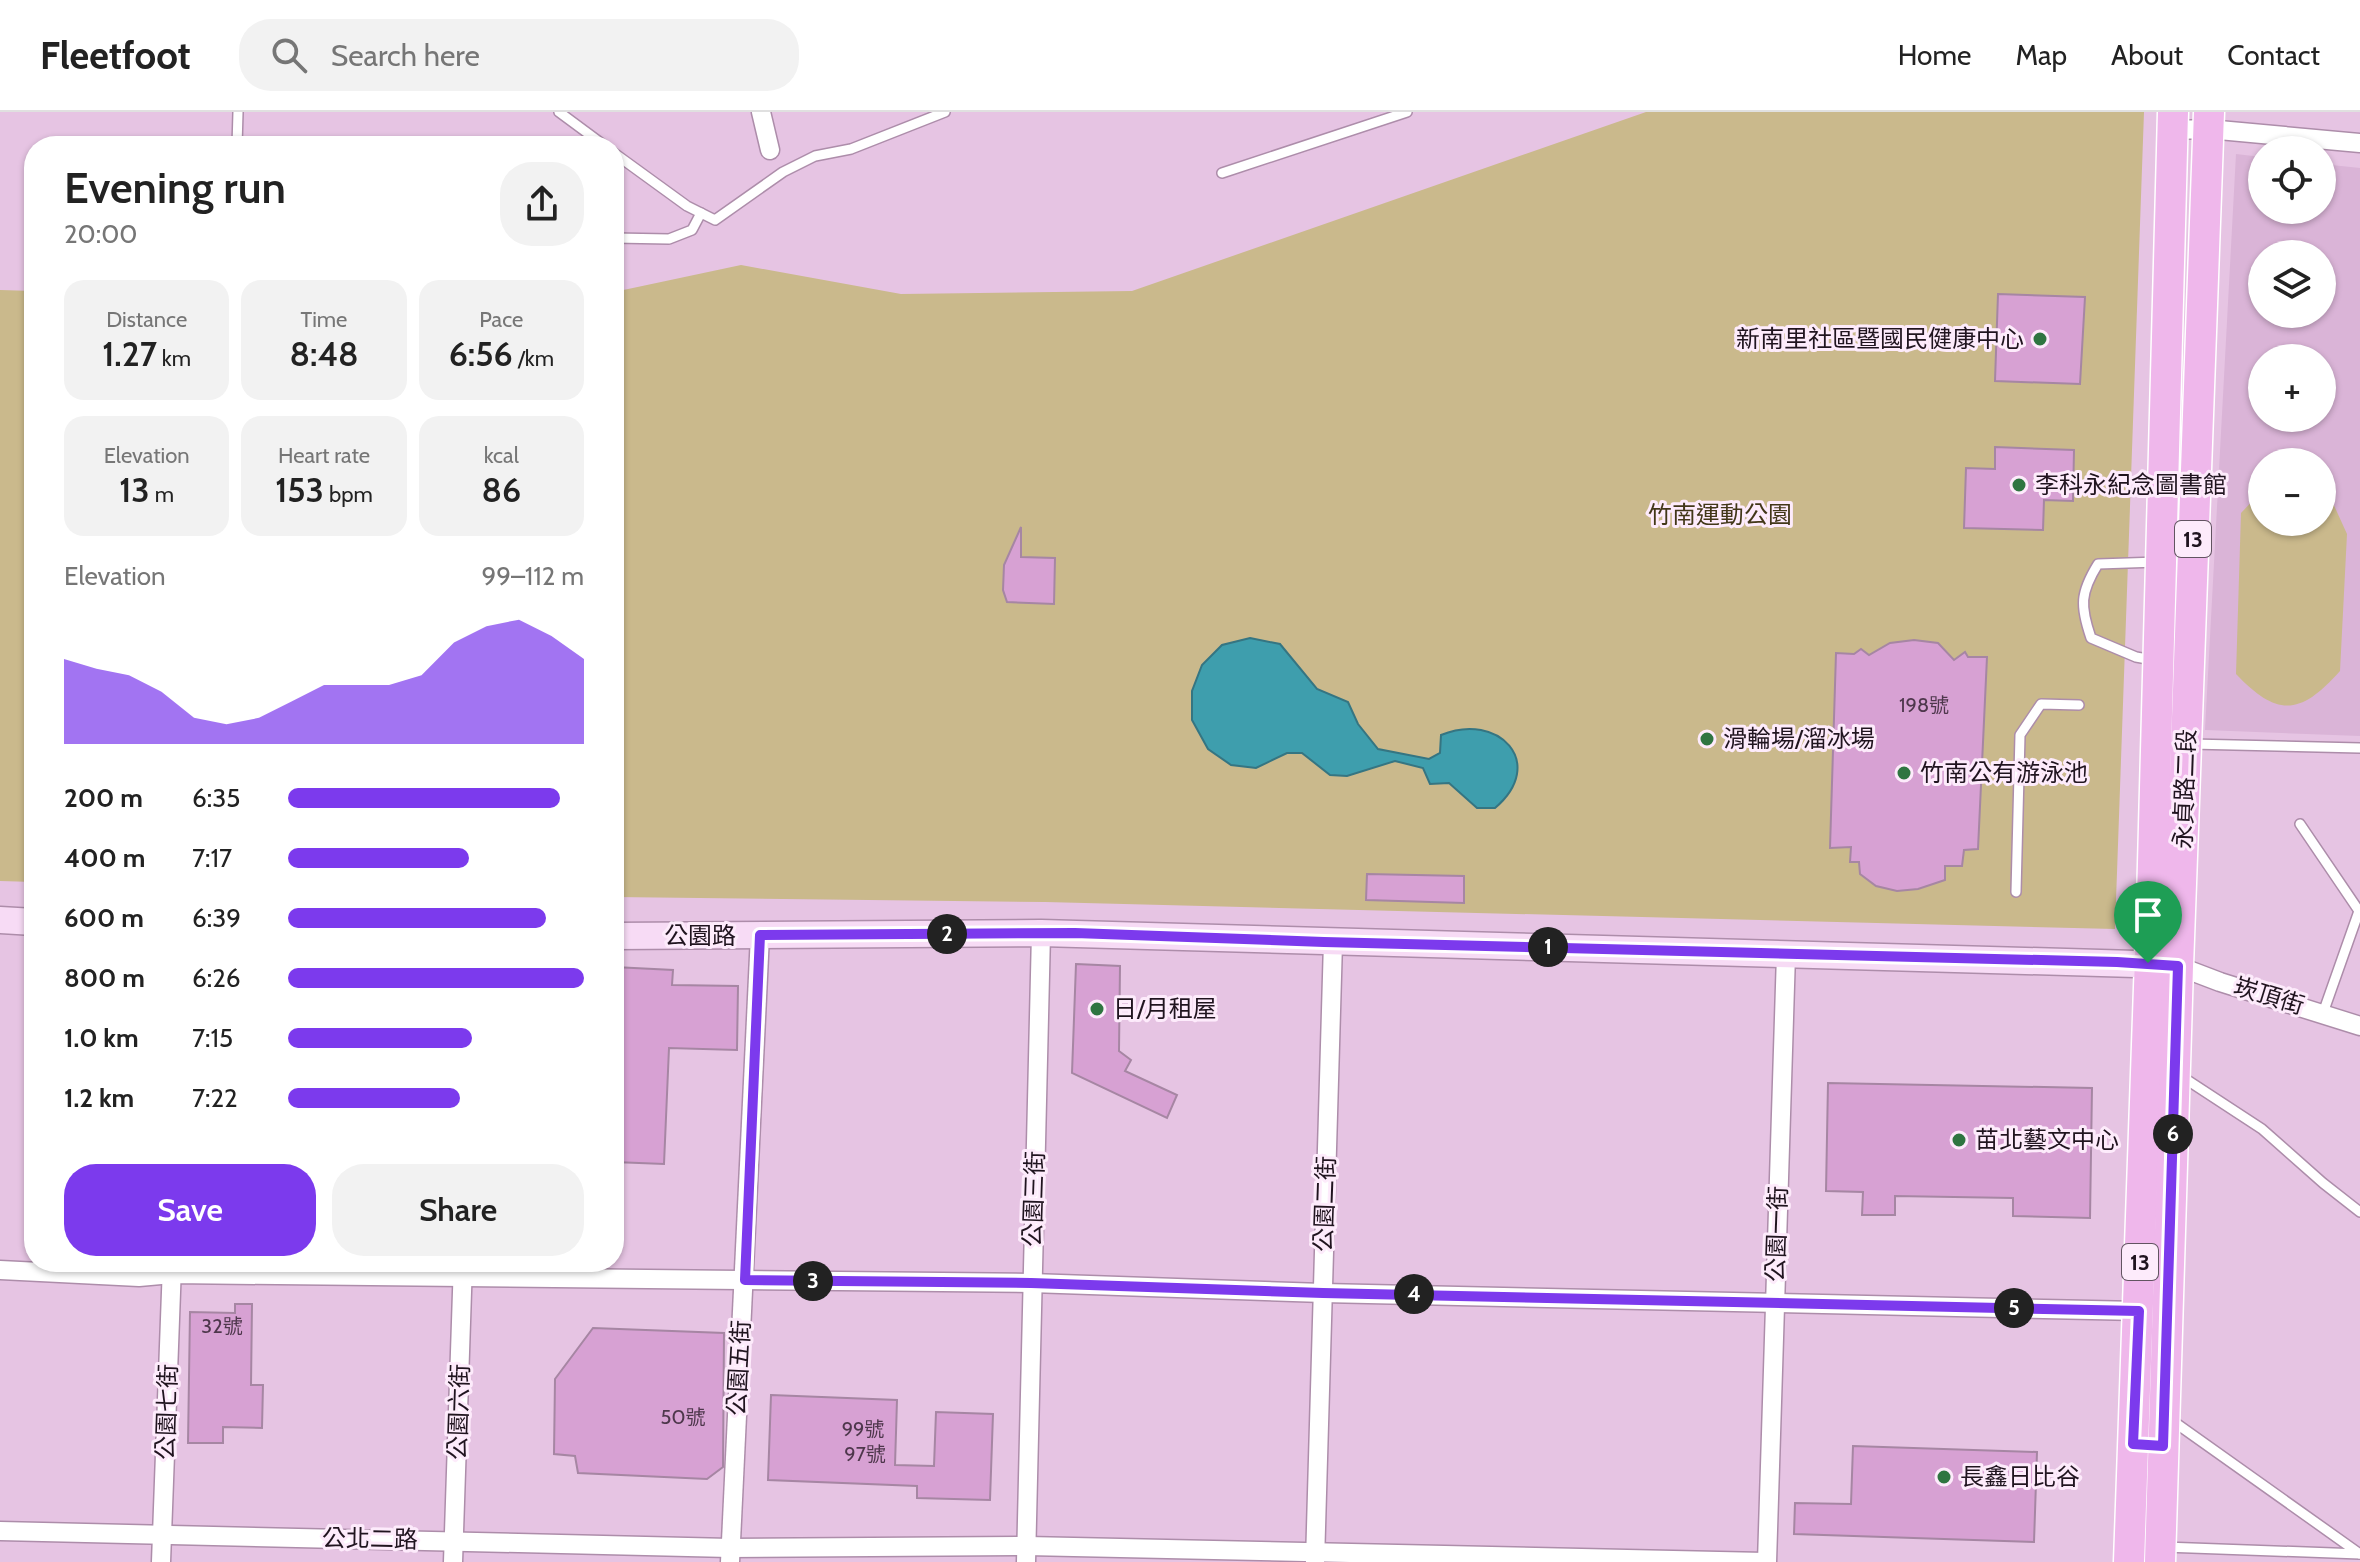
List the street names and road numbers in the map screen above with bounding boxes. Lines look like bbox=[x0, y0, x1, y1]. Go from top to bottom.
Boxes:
road number: 13 bbox=[2175, 521, 2211, 557]
street label: 永貞路二段 bbox=[2168, 729, 2201, 849]
street label: 公園路 bbox=[664, 921, 736, 950]
street label: 崁頂街 bbox=[2230, 971, 2308, 1020]
street label: 公園三街 bbox=[1017, 1151, 1050, 1247]
street label: 公園二街 bbox=[1308, 1156, 1341, 1252]
street label: 公園一街 bbox=[1760, 1186, 1793, 1282]
road number: 13 bbox=[2122, 1244, 2158, 1280]
street label: 公園五街 bbox=[722, 1319, 755, 1417]
street label: 公園七街 bbox=[150, 1364, 183, 1460]
street label: 公園六街 bbox=[442, 1364, 475, 1460]
street label: 公北二路 bbox=[322, 1523, 418, 1554]

